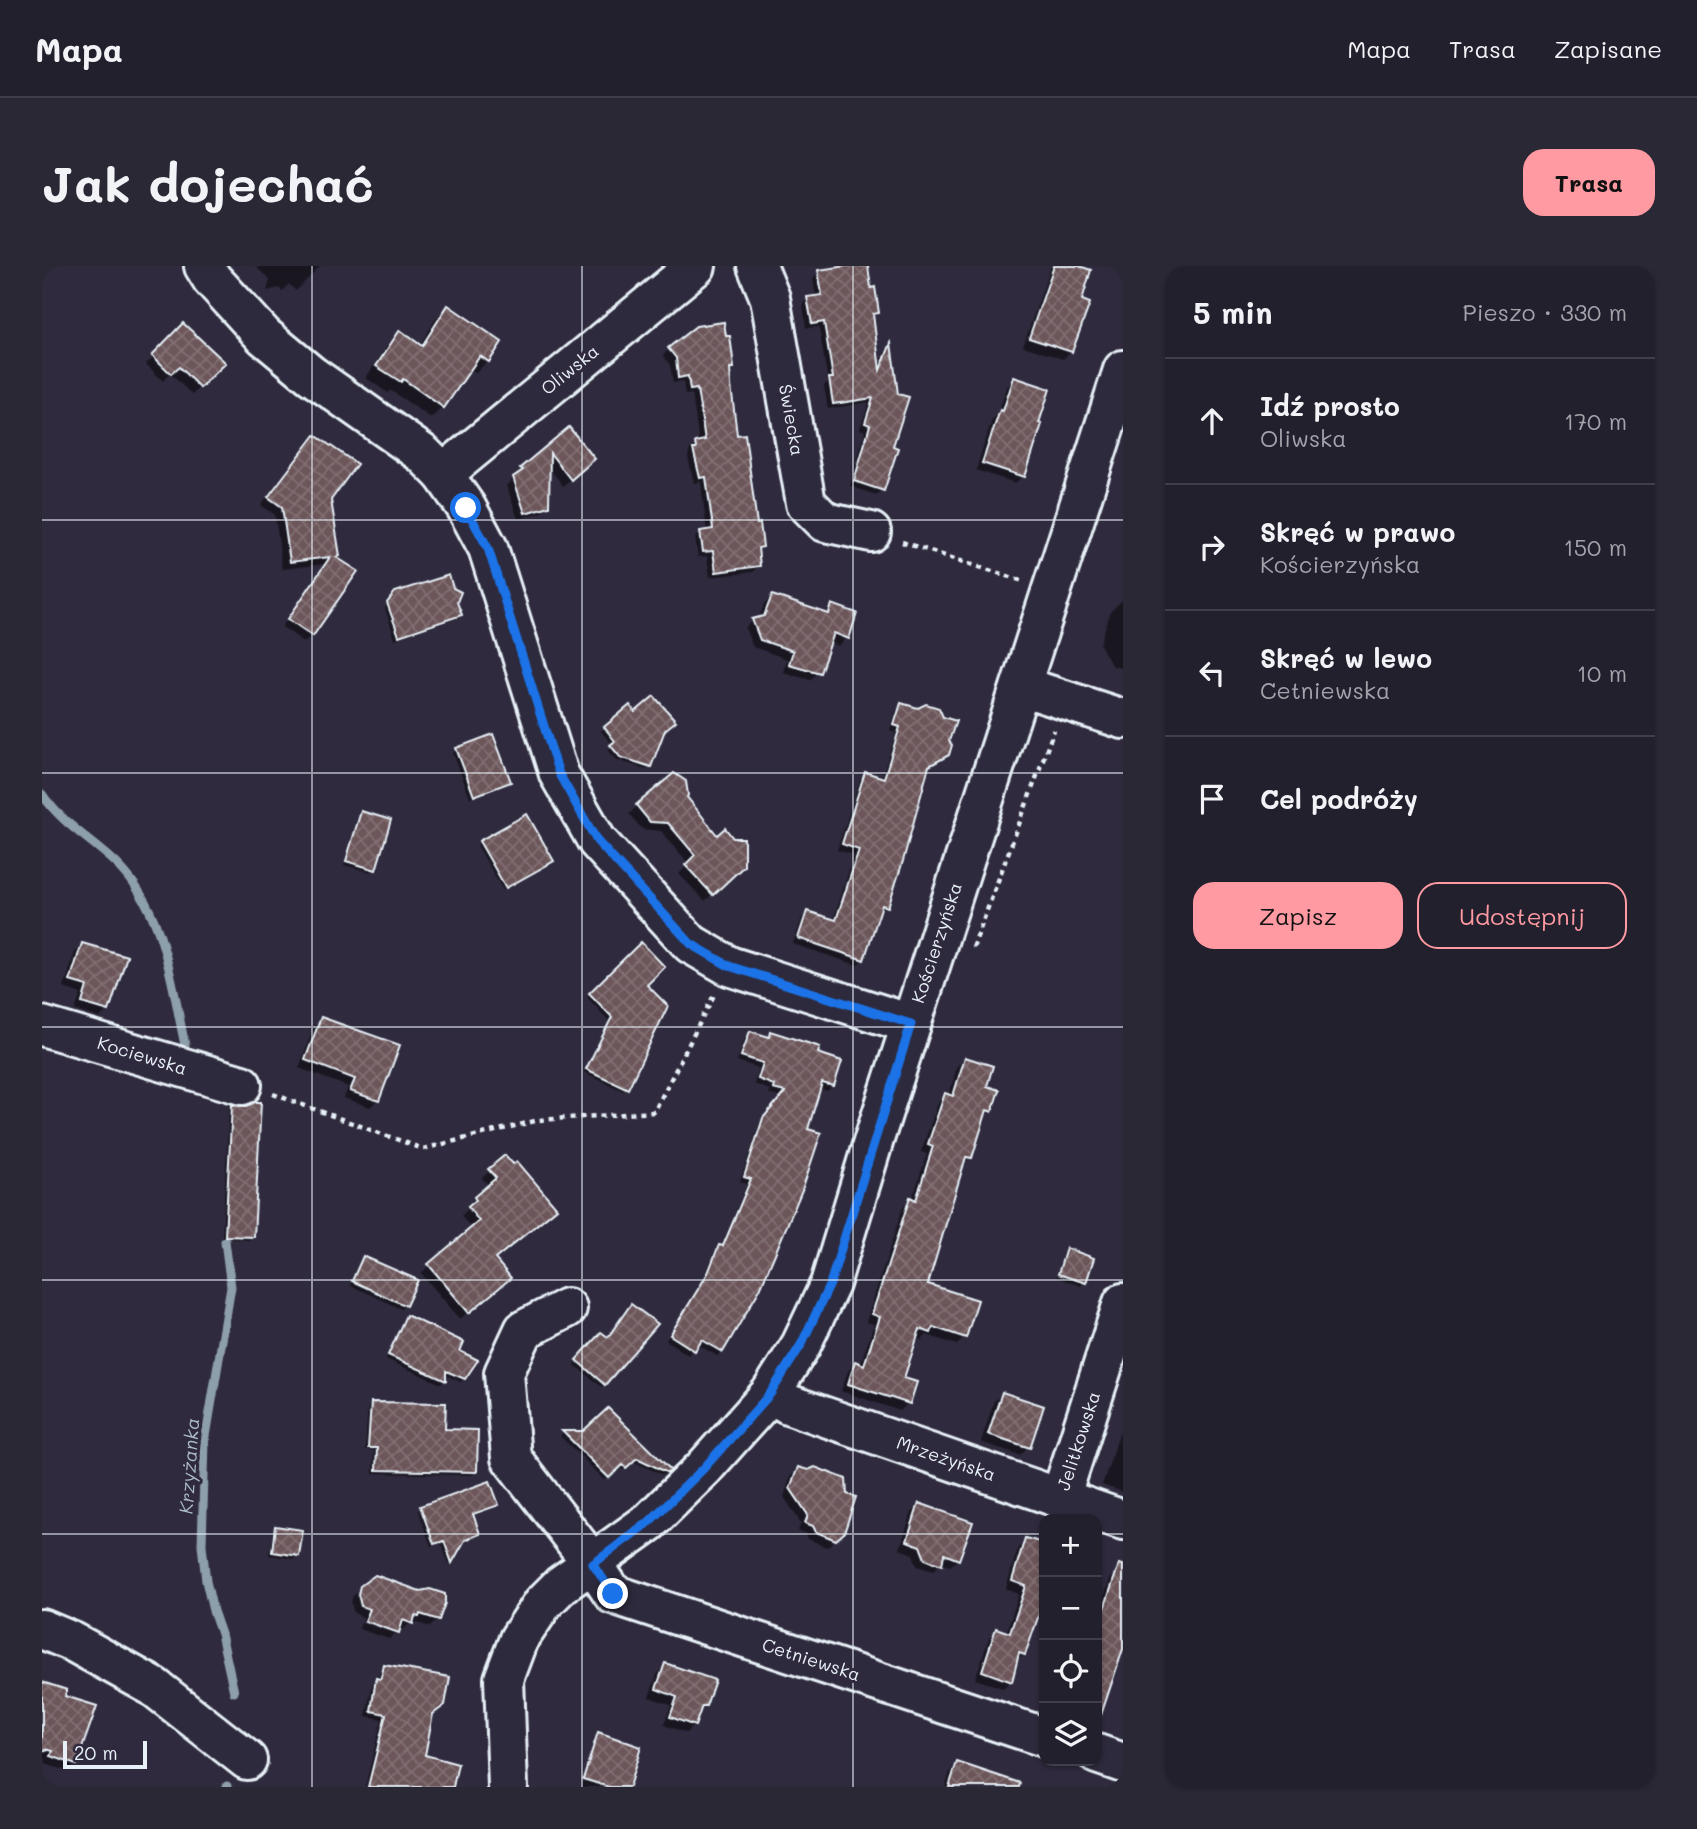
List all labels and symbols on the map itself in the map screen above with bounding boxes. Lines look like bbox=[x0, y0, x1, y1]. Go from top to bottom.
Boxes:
street label: Oliwska bbox=[535, 339, 603, 400]
street label: Świecka bbox=[774, 382, 810, 457]
route start bbox=[450, 492, 481, 523]
street label: Kościerzyńska bbox=[905, 879, 967, 1006]
street label: Kociewska bbox=[95, 1030, 190, 1080]
street label: Jelitkowska bbox=[1051, 1388, 1105, 1493]
water label: Krzyżanka bbox=[173, 1417, 204, 1515]
street label: Mrzeżyńska bbox=[894, 1430, 999, 1486]
route end bbox=[597, 1578, 628, 1609]
street label: Cetniewska bbox=[759, 1632, 864, 1686]
scale bar bbox=[63, 1738, 147, 1770]

